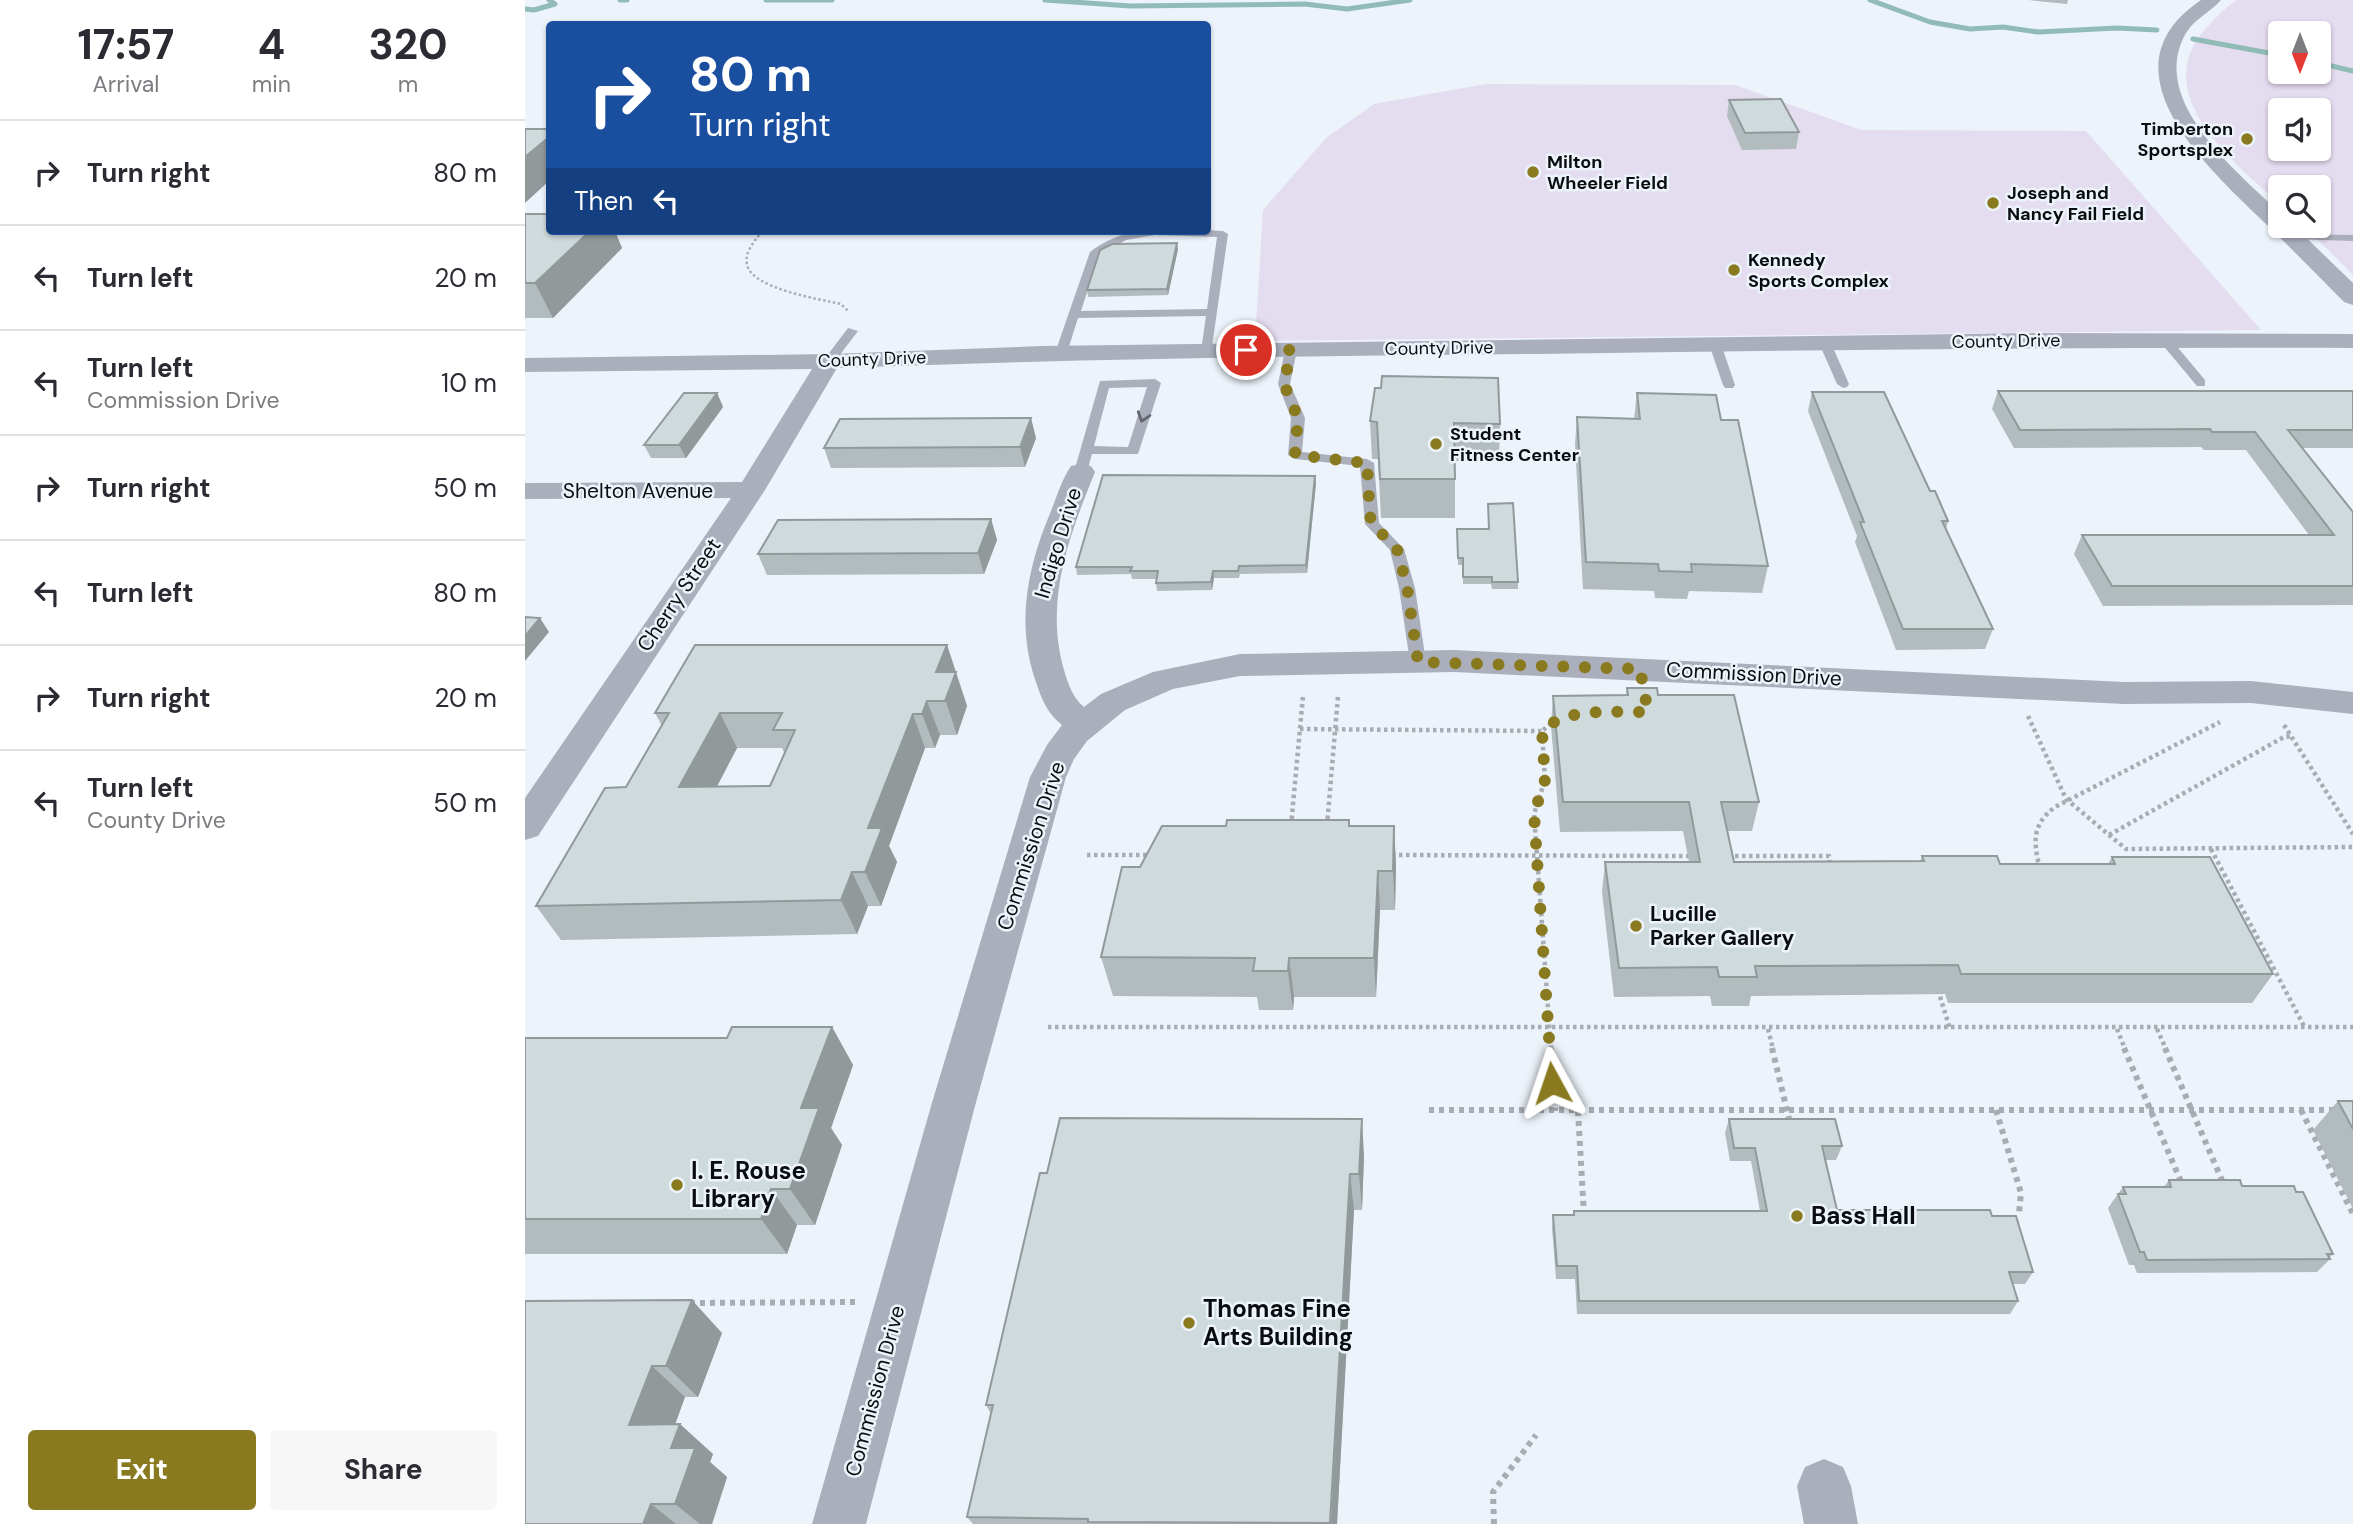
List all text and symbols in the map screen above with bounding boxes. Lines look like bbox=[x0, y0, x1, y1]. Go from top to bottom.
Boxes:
text: 17:57 bbox=[77, 17, 174, 72]
text: 4 bbox=[258, 17, 285, 72]
text: 320 bbox=[369, 17, 448, 72]
north arrow bbox=[2268, 21, 2331, 84]
map controls bbox=[2268, 21, 2331, 238]
text: 80 m bbox=[689, 42, 812, 106]
icon: right bbox=[574, 49, 665, 140]
text: Arrival bbox=[92, 69, 159, 99]
text: min bbox=[252, 69, 291, 99]
text: m bbox=[398, 69, 418, 99]
button: sound bbox=[2268, 98, 2331, 161]
text: Turn right bbox=[689, 104, 831, 146]
place label: Timberton Sportsplex bbox=[2138, 117, 2233, 162]
marker: Timberton Sportsplex bbox=[2239, 131, 2255, 147]
place label: Milton Wheeler Field bbox=[1547, 150, 1668, 195]
icon: right bbox=[28, 154, 66, 192]
text: Turn right bbox=[87, 156, 211, 190]
text: 80 m bbox=[433, 156, 497, 190]
marker: Milton Wheeler Field bbox=[1525, 164, 1541, 180]
button: search bbox=[2268, 175, 2331, 238]
place label: Joseph and Nancy Fail Field bbox=[2007, 181, 2144, 226]
icon: left bbox=[647, 182, 685, 220]
text: Then bbox=[574, 184, 633, 218]
marker: Joseph and Nancy Fail Field bbox=[1985, 195, 2001, 211]
place label: Kennedy Sports Complex bbox=[1748, 248, 1889, 293]
icon: left bbox=[28, 259, 66, 297]
text: Turn left bbox=[87, 261, 194, 295]
text: 20 m bbox=[434, 261, 497, 295]
marker: Kennedy Sports Complex bbox=[1726, 262, 1742, 278]
pin bbox=[1216, 320, 1276, 380]
street label: County Drive bbox=[1951, 328, 2061, 354]
icon: arrive bbox=[1227, 331, 1265, 369]
street label: County Drive bbox=[1384, 335, 1494, 361]
street label: County Drive bbox=[817, 345, 927, 373]
text: Turn left bbox=[87, 351, 194, 385]
icon: left bbox=[28, 364, 66, 402]
text: 10 m bbox=[441, 366, 497, 400]
text: Commission Drive bbox=[87, 385, 280, 415]
one-way arrow bbox=[1137, 411, 1152, 423]
place label: Student Fitness Center bbox=[1450, 422, 1579, 467]
marker: Student Fitness Center bbox=[1428, 436, 1444, 452]
icon: right bbox=[28, 469, 66, 507]
text: Turn right bbox=[87, 471, 211, 505]
text: 50 m bbox=[433, 471, 497, 505]
street label: Shelton Avenue bbox=[563, 477, 713, 505]
street label: Indigo Drive bbox=[1028, 484, 1088, 602]
street label: Cherry Street bbox=[631, 533, 727, 657]
icon: left bbox=[28, 574, 66, 612]
text: Turn left bbox=[87, 576, 194, 610]
text: 80 m bbox=[433, 576, 497, 610]
street label: Commission Drive bbox=[1665, 655, 1843, 693]
icon: right bbox=[28, 679, 66, 717]
text: Turn right bbox=[87, 681, 211, 715]
text: 20 m bbox=[434, 681, 497, 715]
street label: Commission Drive bbox=[991, 758, 1072, 934]
text: Turn left bbox=[87, 771, 194, 805]
icon: left bbox=[28, 784, 66, 822]
text: 50 m bbox=[433, 786, 497, 820]
text: County Drive bbox=[87, 805, 226, 835]
place label: Lucille Parker Gallery bbox=[1650, 900, 1795, 952]
marker: Lucille Parker Gallery bbox=[1628, 918, 1644, 934]
position arrow bbox=[1515, 1046, 1589, 1120]
place label: I. E. Rouse Library bbox=[691, 1155, 806, 1214]
marker: I. E. Rouse Library bbox=[669, 1177, 685, 1193]
place label: Bass Hall bbox=[1811, 1200, 1916, 1231]
marker: Bass Hall bbox=[1789, 1208, 1805, 1224]
place label: Thomas Fine Arts Building bbox=[1203, 1293, 1353, 1352]
street label: Commission Drive bbox=[839, 1302, 911, 1480]
marker: Thomas Fine Arts Building bbox=[1181, 1315, 1197, 1331]
button: Exit bbox=[28, 1430, 256, 1510]
button: Share bbox=[270, 1430, 497, 1510]

